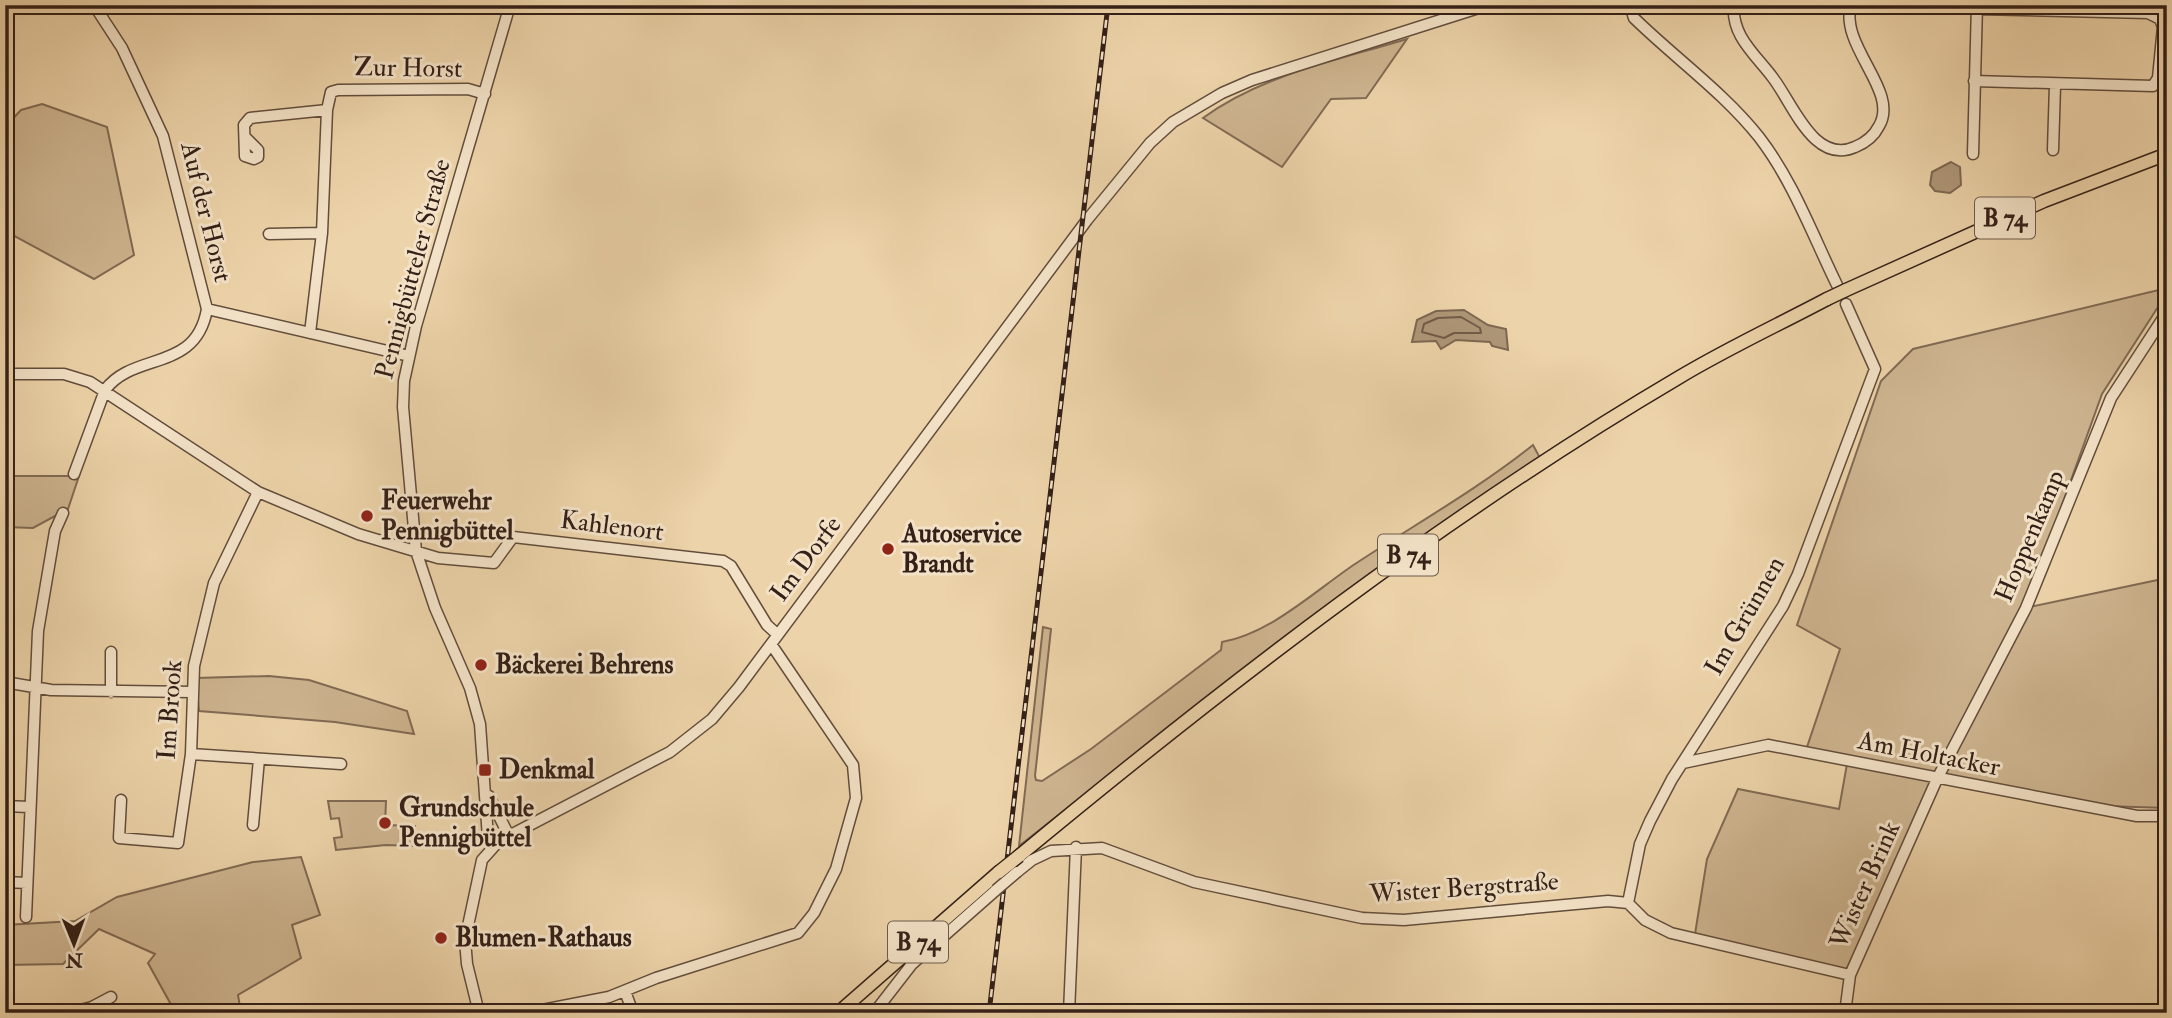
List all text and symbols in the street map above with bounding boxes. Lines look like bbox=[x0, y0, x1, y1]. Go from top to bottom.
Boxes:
street label: Zur Horst bbox=[353, 51, 463, 85]
street label: Auf der Horst bbox=[173, 138, 239, 285]
street label: Pennigbütteler Straße bbox=[368, 155, 458, 383]
road number: B 74 bbox=[1975, 198, 2035, 238]
street label: Hoppenkamp bbox=[1988, 465, 2073, 607]
place label: Feuerwehr Pennigbüttel bbox=[381, 485, 514, 548]
street label: Kahlenort bbox=[558, 504, 666, 548]
marker: Feuerwehr Pennigbüttel bbox=[359, 508, 375, 524]
street label: Im Dorfe bbox=[764, 510, 849, 608]
place label: Autoservice Brandt bbox=[901, 518, 1022, 580]
road number: B 74 bbox=[1378, 534, 1438, 576]
marker: Autoservice Brandt bbox=[880, 541, 896, 557]
street label: Im Grünnen bbox=[1698, 551, 1792, 681]
place label: Bäckerei Behrens bbox=[495, 649, 673, 681]
marker: Bäckerei Behrens bbox=[473, 657, 489, 673]
street label: Im Brook bbox=[151, 658, 189, 761]
street label: Am Holtacker bbox=[1854, 724, 2003, 784]
place label: Denkmal bbox=[499, 754, 595, 786]
marker: Denkmal bbox=[477, 762, 493, 778]
place label: Grundschule Pennigbüttel bbox=[399, 792, 534, 855]
marker: Grundschule Pennigbüttel bbox=[377, 815, 393, 831]
street label: Wister Brink bbox=[1822, 816, 1908, 955]
street label: Wister Bergstraße bbox=[1367, 865, 1560, 911]
north arrow bbox=[38, 909, 108, 979]
place label: Blumen-Rathaus bbox=[455, 922, 632, 954]
road number: B 74 bbox=[888, 922, 948, 962]
marker: Blumen-Rathaus bbox=[433, 930, 449, 946]
text: N bbox=[65, 948, 84, 972]

